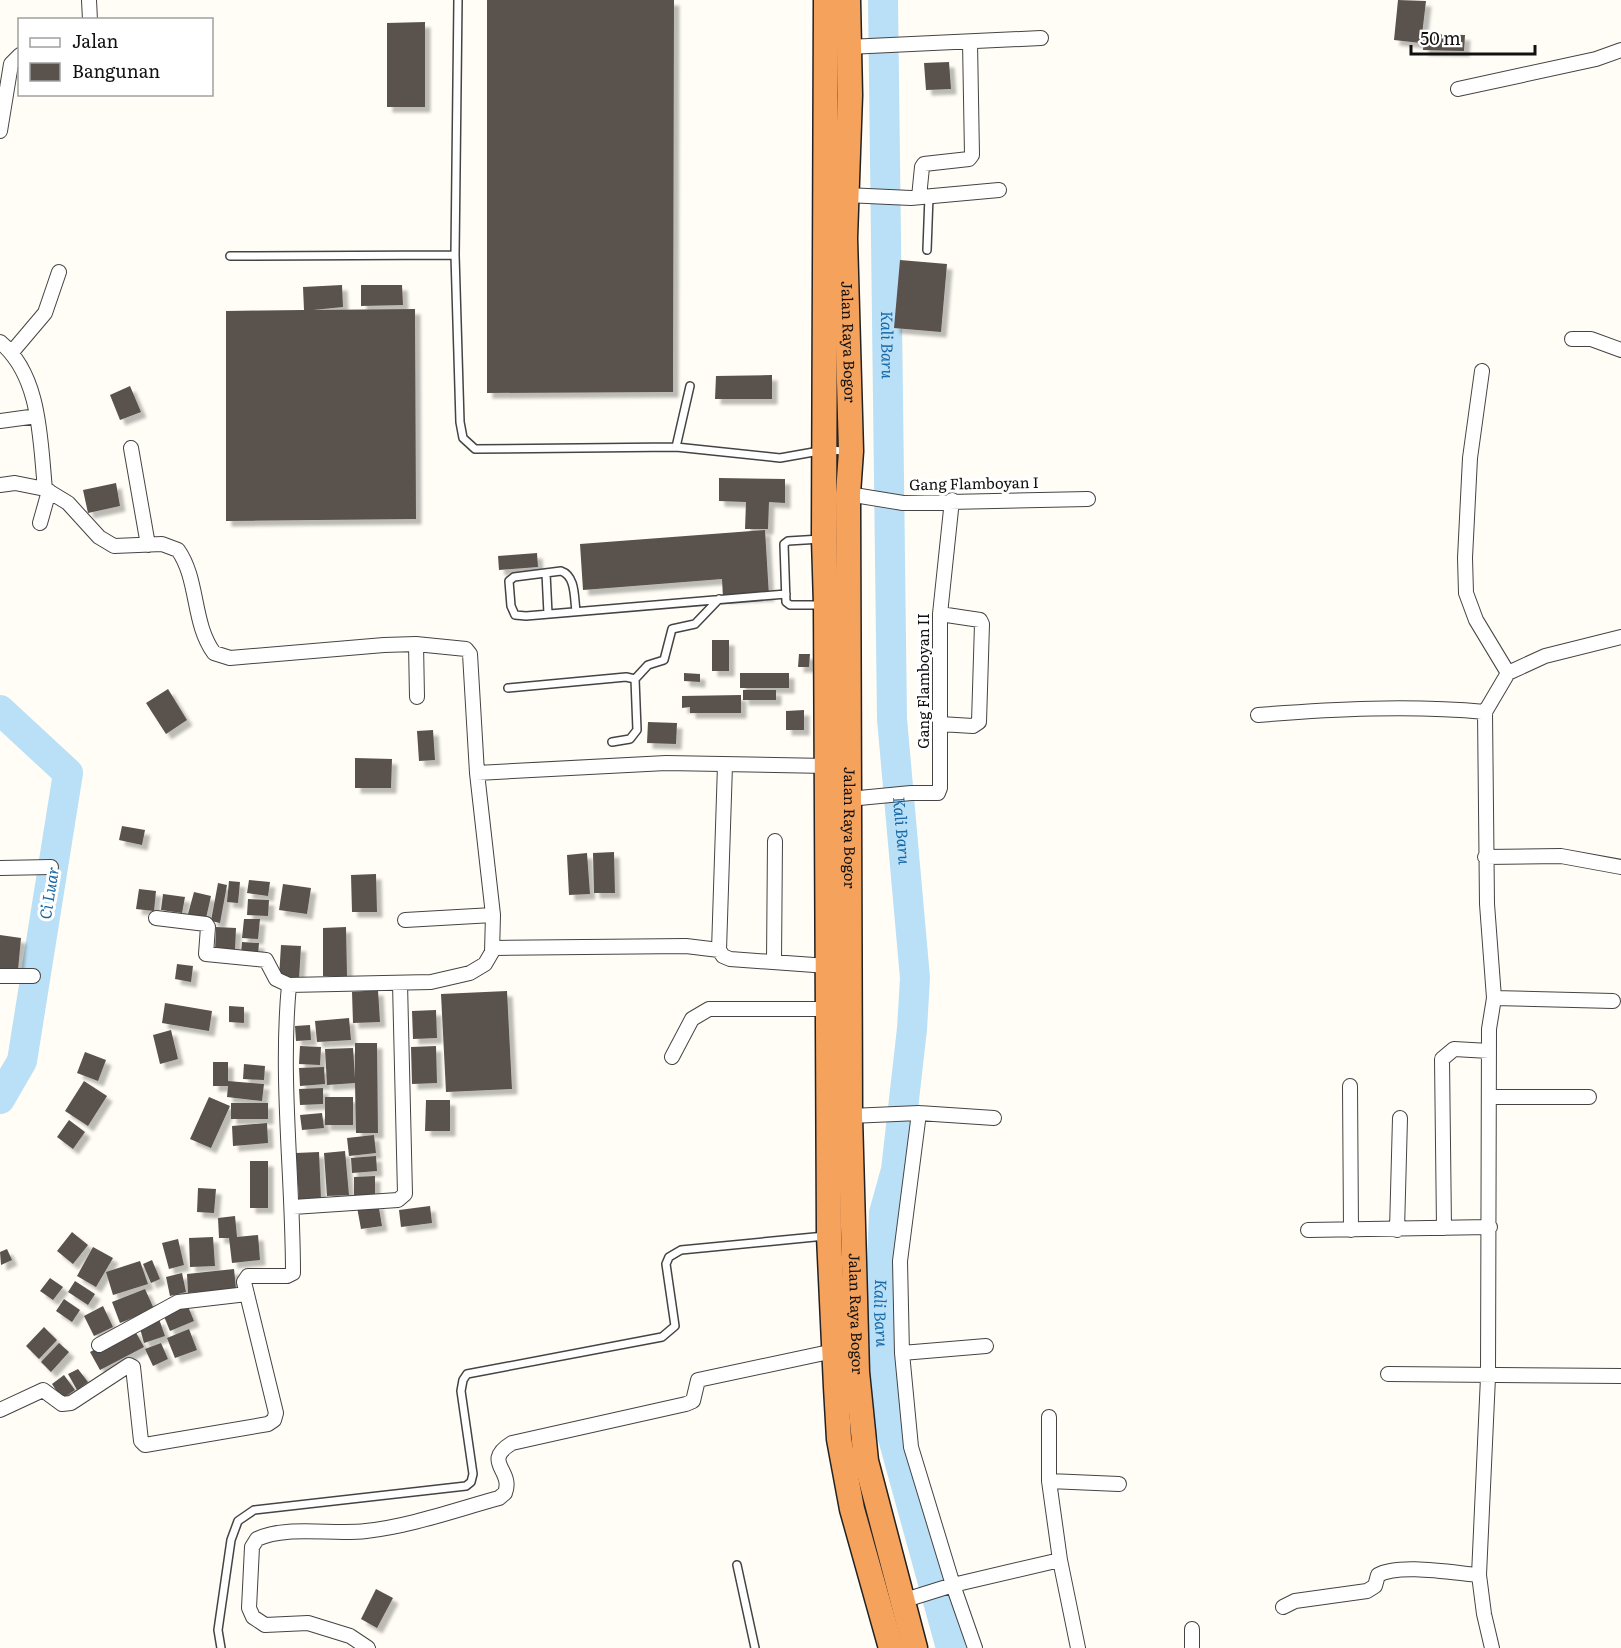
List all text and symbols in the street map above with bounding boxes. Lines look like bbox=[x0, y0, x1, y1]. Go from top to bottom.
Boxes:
legend bbox=[18, 18, 213, 96]
scale bar bbox=[1411, 18, 1536, 56]
text: 50 m bbox=[1420, 24, 1461, 51]
text: Jalan bbox=[72, 27, 119, 54]
text: Bangunan bbox=[72, 57, 160, 84]
street label: Jalan Raya Bogor bbox=[836, 281, 863, 403]
water label: Kali Baru bbox=[876, 311, 901, 380]
street label: Gang Flamboyan I bbox=[909, 470, 1039, 495]
street label: Gang Flamboyan II bbox=[911, 613, 934, 749]
street label: Jalan Raya Bogor bbox=[839, 767, 862, 889]
water label: Kali Baru bbox=[888, 796, 918, 866]
water label: Ci Luar bbox=[32, 865, 64, 921]
street label: Jalan Raya Bogor bbox=[844, 1252, 870, 1375]
water label: Kali Baru bbox=[869, 1279, 896, 1348]

